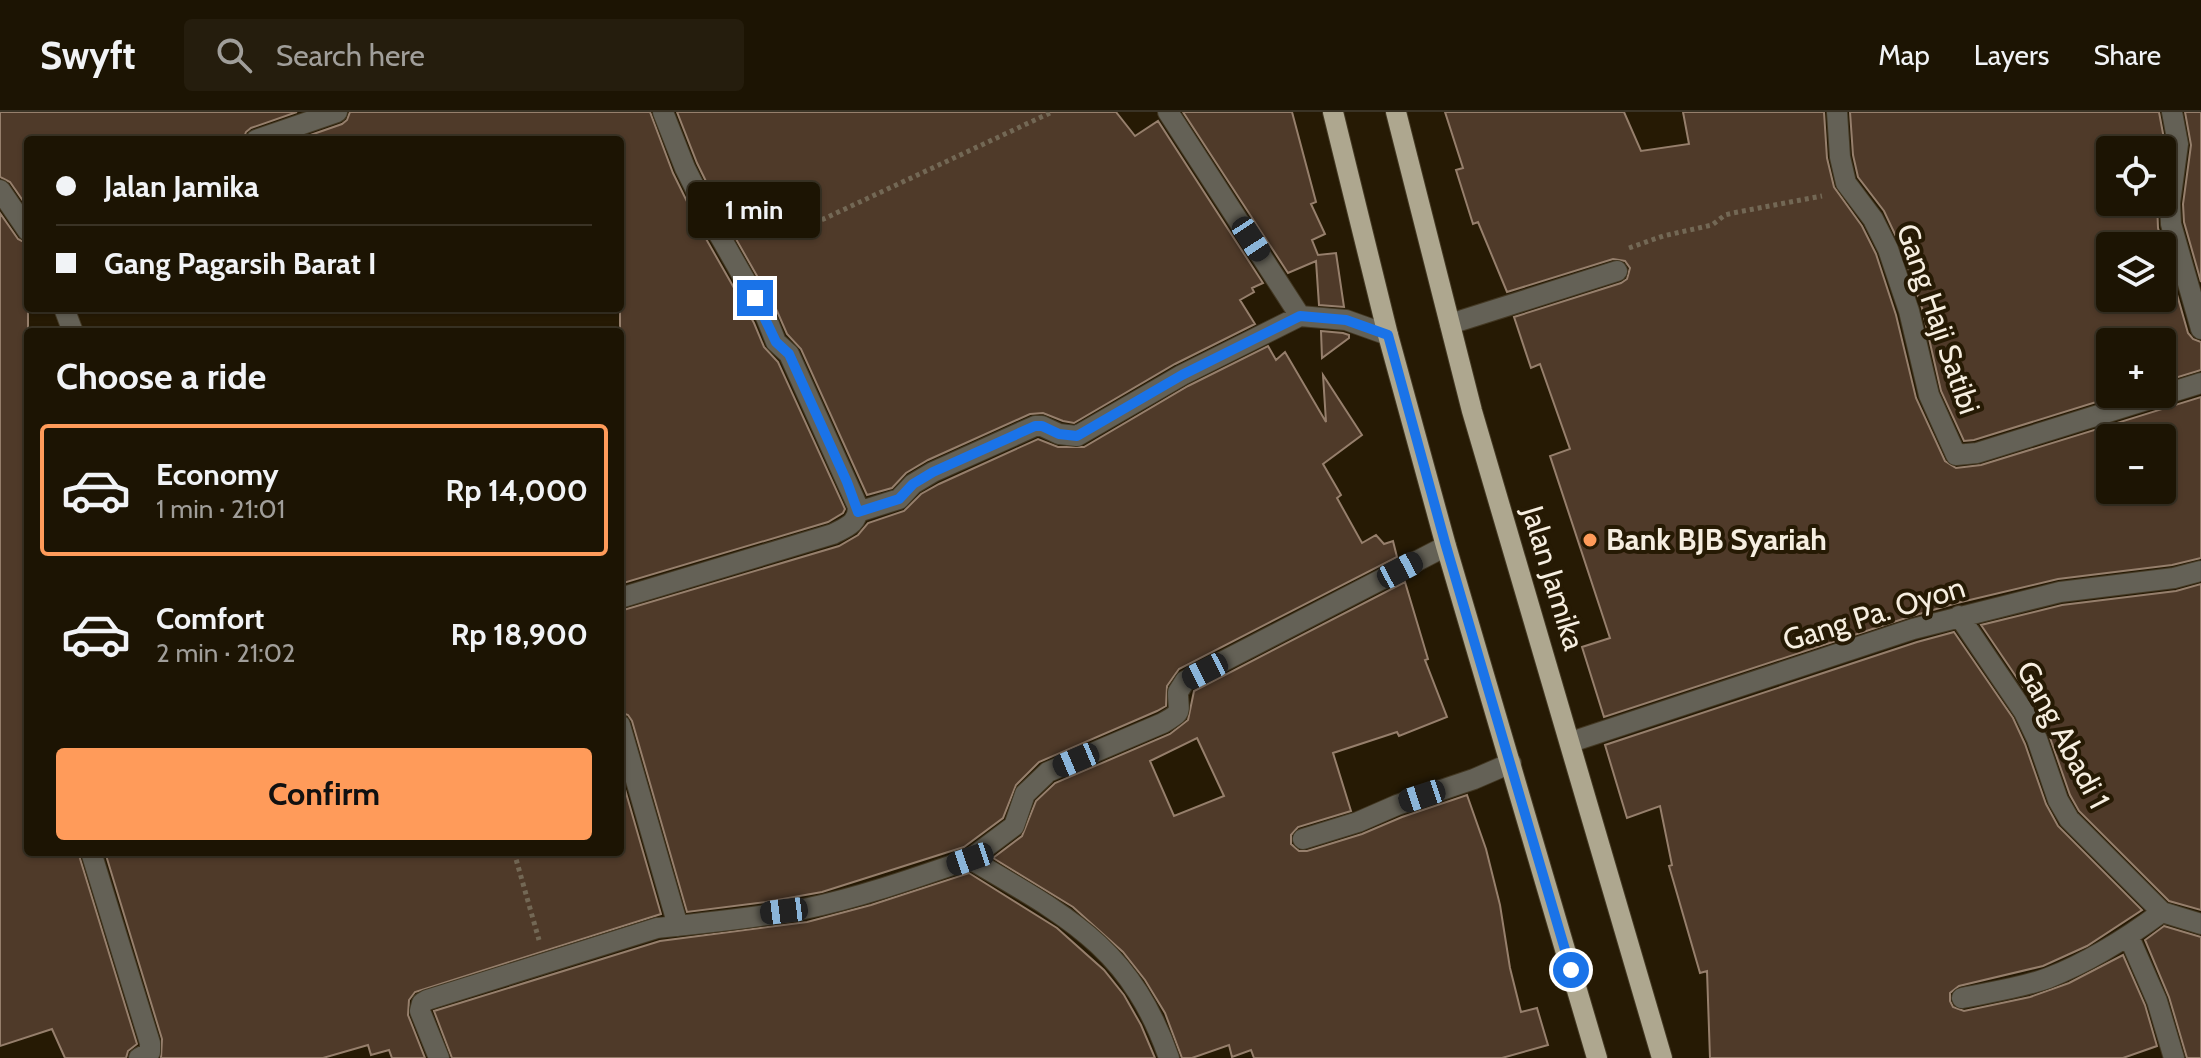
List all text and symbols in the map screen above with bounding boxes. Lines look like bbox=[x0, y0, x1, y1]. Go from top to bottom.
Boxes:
search box bbox=[184, 19, 744, 91]
text: Swyft bbox=[40, 32, 136, 79]
icon: search bbox=[212, 33, 256, 77]
text: Search here bbox=[276, 37, 425, 74]
text: Map bbox=[1878, 38, 1930, 72]
text: Layers bbox=[1974, 38, 2049, 72]
text: Share bbox=[2093, 38, 2161, 72]
map controls bbox=[2096, 136, 2176, 504]
button: locate bbox=[2096, 136, 2176, 216]
text: Jalan Jamika bbox=[104, 168, 259, 205]
callout: 1 min bbox=[689, 182, 821, 238]
text: 1 min bbox=[725, 194, 783, 226]
car bbox=[1228, 212, 1274, 266]
street label: Gang Haji Satibi bbox=[1889, 219, 1988, 419]
button: layers bbox=[2096, 232, 2176, 312]
text: Gang Pagarsih Barat I bbox=[104, 245, 376, 282]
route end bbox=[737, 280, 773, 316]
button: + bbox=[2096, 328, 2176, 408]
text: Choose a ride bbox=[56, 354, 266, 398]
button: − bbox=[2096, 424, 2176, 504]
icon: car bbox=[60, 454, 132, 526]
text: Economy bbox=[156, 456, 279, 493]
text: Rp 14,000 bbox=[446, 472, 588, 509]
text: 1 min · 21:01 bbox=[156, 493, 285, 525]
street label: Jalan Jamika bbox=[1514, 500, 1593, 655]
place label: Bank BJB Syariah bbox=[1606, 521, 1827, 558]
marker: Bank BJB Syariah bbox=[1581, 531, 1599, 549]
car bbox=[1373, 548, 1427, 592]
street label: Gang Pa. Oyon bbox=[1778, 568, 1969, 659]
icon: car bbox=[60, 598, 132, 670]
text: Comfort bbox=[156, 600, 264, 637]
text: Rp 18,900 bbox=[451, 616, 588, 653]
text: 2 min · 21:02 bbox=[156, 637, 296, 669]
car bbox=[1178, 649, 1232, 693]
street label: Gang Abadi 1 bbox=[2009, 655, 2118, 815]
car bbox=[1049, 740, 1103, 780]
button: Confirm bbox=[56, 748, 592, 840]
car bbox=[1395, 777, 1449, 815]
car bbox=[943, 840, 997, 878]
car bbox=[759, 896, 809, 926]
route start bbox=[1553, 952, 1589, 988]

